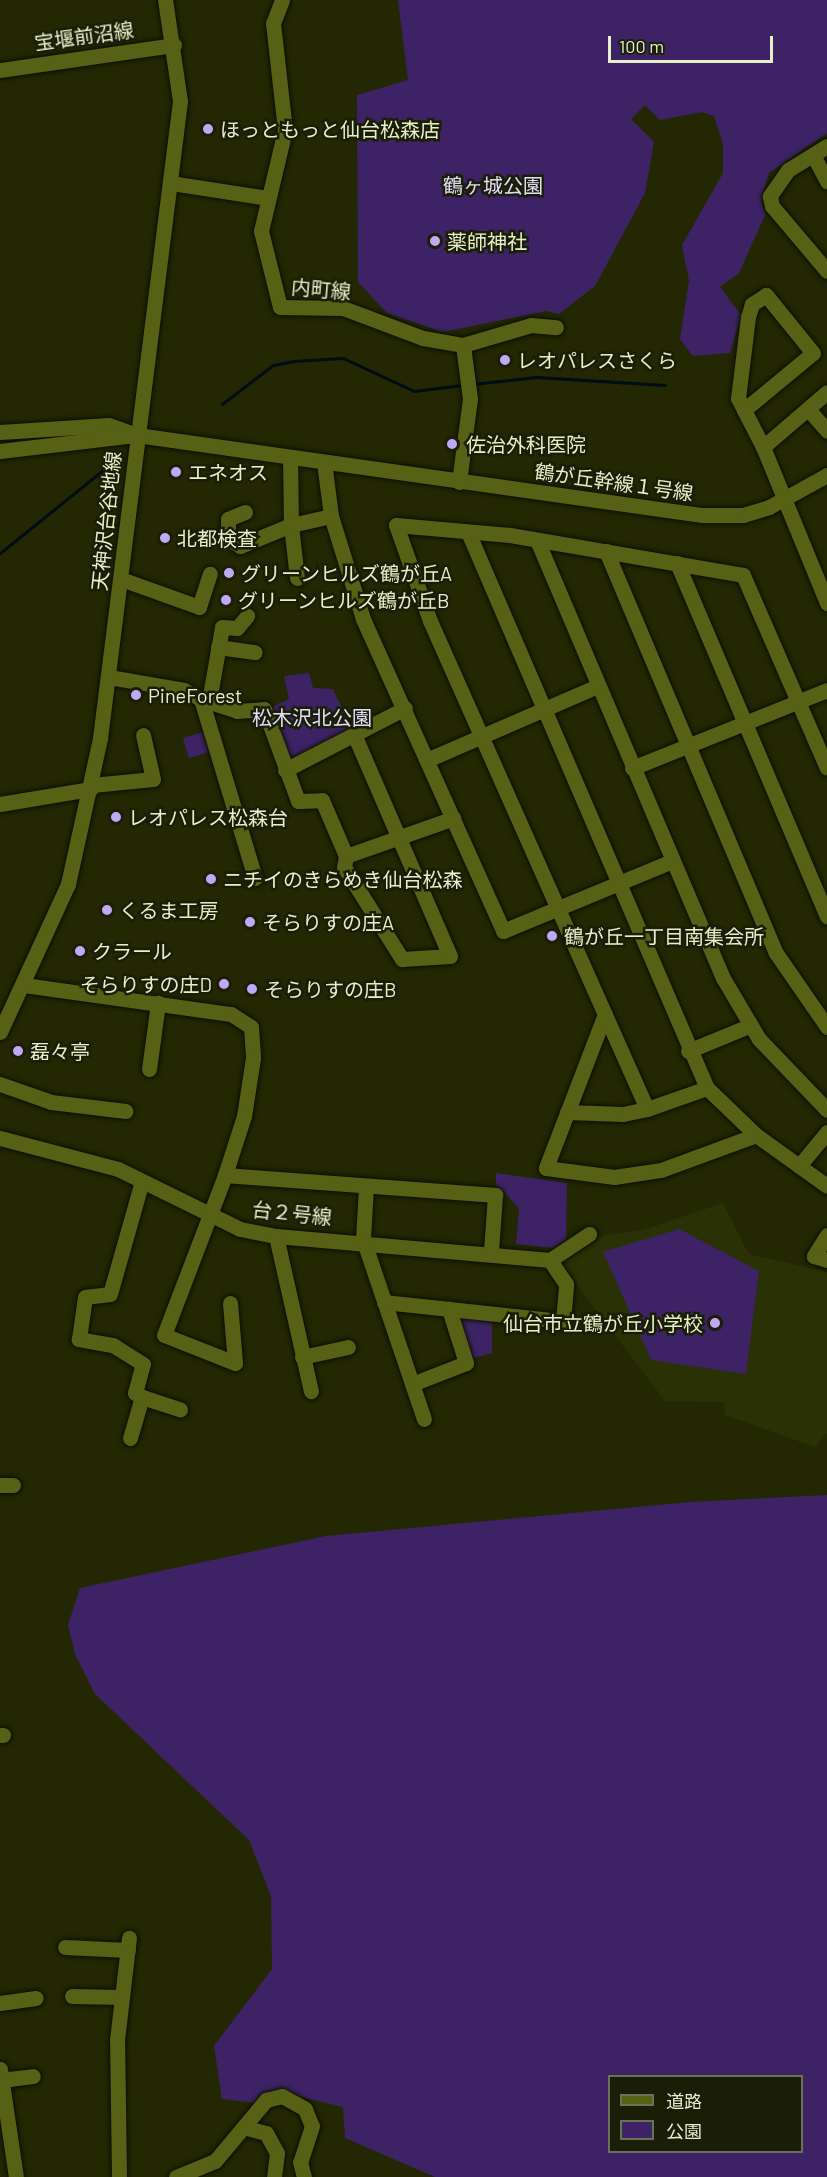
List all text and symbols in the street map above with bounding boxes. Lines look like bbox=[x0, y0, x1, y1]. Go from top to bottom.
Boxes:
street label: 宝堰前沼線 bbox=[33, 17, 135, 55]
scale bar bbox=[611, 24, 776, 62]
text: 100 m bbox=[619, 35, 664, 57]
place label: ほっともっと仙台松森店 bbox=[220, 117, 440, 141]
marker: ほっともっと仙台松森店 bbox=[201, 122, 215, 136]
park label: 鶴ヶ城公園 bbox=[443, 173, 543, 197]
place label: 薬師神社 bbox=[447, 229, 527, 253]
marker: 薬師神社 bbox=[428, 234, 442, 248]
street label: 内町線 bbox=[290, 274, 352, 304]
place label: レオパレスさくら bbox=[517, 348, 677, 372]
marker: レオパレスさくら bbox=[498, 353, 512, 367]
place label: 佐治外科医院 bbox=[466, 432, 586, 456]
marker: 佐治外科医院 bbox=[443, 435, 461, 453]
street label: 天神沢台谷地線 bbox=[87, 450, 125, 592]
street label: 鶴が丘幹線１号線 bbox=[533, 459, 695, 505]
place label: エネオス bbox=[188, 460, 268, 484]
marker: エネオス bbox=[169, 465, 183, 479]
place label: 北都検査 bbox=[177, 526, 257, 550]
marker: 北都検査 bbox=[158, 531, 172, 545]
place label: グリーンヒルズ鶴が丘A bbox=[241, 561, 453, 585]
marker: グリーンヒルズ鶴が丘A bbox=[222, 566, 236, 580]
place label: グリーンヒルズ鶴が丘B bbox=[238, 588, 451, 612]
marker: グリーンヒルズ鶴が丘B bbox=[219, 593, 233, 607]
place label: PineForest bbox=[148, 683, 242, 707]
marker: PineForest bbox=[129, 688, 143, 702]
park label: 松木沢北公園 bbox=[252, 705, 372, 729]
place label: レオパレス松森台 bbox=[128, 805, 288, 829]
marker: レオパレス松森台 bbox=[109, 810, 123, 824]
place label: ニチイのきらめき仙台松森 bbox=[223, 867, 463, 891]
marker: ニチイのきらめき仙台松森 bbox=[204, 872, 218, 886]
place label: くるま工房 bbox=[119, 898, 219, 922]
marker: くるま工房 bbox=[100, 903, 114, 917]
place label: そらりすの庄A bbox=[262, 910, 394, 934]
marker: そらりすの庄A bbox=[243, 915, 257, 929]
place label: 鶴が丘一丁目南集会所 bbox=[564, 924, 764, 948]
marker: 鶴が丘一丁目南集会所 bbox=[545, 929, 559, 943]
place label: クラール bbox=[92, 939, 172, 963]
marker: クラール bbox=[73, 944, 87, 958]
place label: そらりすの庄D bbox=[80, 972, 212, 996]
marker: そらりすの庄D bbox=[217, 977, 231, 991]
place label: そらりすの庄B bbox=[264, 977, 397, 1001]
marker: そらりすの庄B bbox=[245, 982, 259, 996]
place label: 磊々亭 bbox=[30, 1039, 90, 1063]
marker: 磊々亭 bbox=[11, 1044, 25, 1058]
street label: 台２号線 bbox=[251, 1197, 333, 1229]
place label: 仙台市立鶴が丘小学校 bbox=[503, 1311, 703, 1335]
marker: 仙台市立鶴が丘小学校 bbox=[708, 1316, 722, 1330]
legend bbox=[608, 2075, 803, 2153]
text: 道路 bbox=[666, 2090, 702, 2112]
text: 公園 bbox=[666, 2120, 702, 2142]

